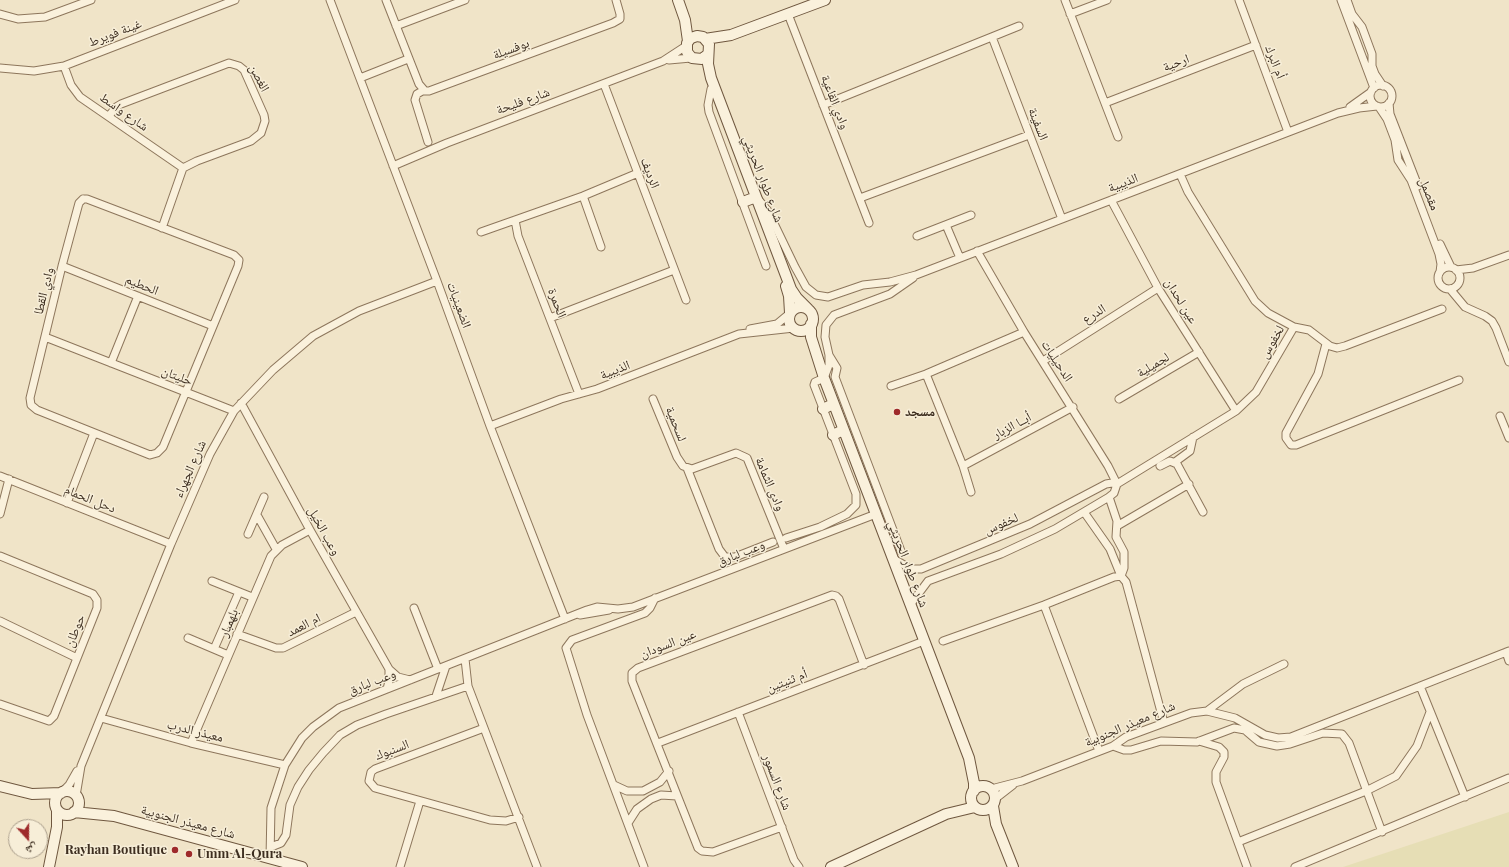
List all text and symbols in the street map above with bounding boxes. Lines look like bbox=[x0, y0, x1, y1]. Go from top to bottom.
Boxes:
street label: غينة فويرط bbox=[86, 16, 144, 50]
street label: بوفسيلة bbox=[491, 35, 531, 63]
street label: أم البرك bbox=[1261, 43, 1289, 81]
street label: ارحية bbox=[1161, 51, 1191, 75]
street label: الغصن bbox=[245, 62, 273, 94]
street label: وادي القاعية bbox=[817, 73, 853, 131]
street label: شارع فليحة bbox=[494, 84, 552, 118]
street label: شارع واسط bbox=[97, 90, 151, 134]
street label: السفينة bbox=[1025, 105, 1051, 143]
street label: شارع طوار الحريثي bbox=[739, 133, 787, 225]
street label: الرديف bbox=[637, 155, 663, 191]
street label: الذيبية bbox=[1106, 170, 1140, 196]
street label: مقصمل bbox=[1415, 175, 1443, 213]
street label: وادي القطا bbox=[31, 266, 57, 316]
street label: الحطيم bbox=[123, 271, 161, 299]
street label: عين لحدان bbox=[1161, 276, 1201, 326]
street label: الضعينيات bbox=[443, 280, 475, 330]
street label: الحمرة bbox=[544, 286, 570, 320]
street label: الدرع bbox=[1079, 301, 1109, 327]
street label: لخفوس bbox=[1256, 323, 1288, 361]
street label: الدحيليات bbox=[1038, 337, 1076, 385]
street label: لجميلية bbox=[1134, 349, 1172, 381]
street label: الذيبية bbox=[598, 357, 632, 383]
street label: حليتان bbox=[159, 363, 195, 389]
street label: لسحمية bbox=[662, 404, 690, 444]
place label: مسجد bbox=[905, 404, 935, 420]
marker: مسجد bbox=[892, 407, 902, 417]
street label: أبــا الزبار bbox=[990, 409, 1034, 443]
street label: شارع الجهراء bbox=[170, 438, 210, 500]
street label: وادى الثمامة bbox=[752, 455, 788, 513]
street label: دحل الحمام bbox=[62, 482, 118, 516]
street label: وعب الخيل bbox=[304, 504, 344, 558]
street label: لخفوس bbox=[982, 510, 1020, 538]
street label: شارع طوار الحريثي bbox=[884, 518, 932, 610]
street label: وعب لبارق bbox=[715, 537, 767, 569]
street label: بلهمبار bbox=[216, 607, 242, 639]
street label: ام العمد bbox=[285, 610, 323, 640]
street label: حوطان bbox=[61, 612, 89, 650]
street label: عين السودان bbox=[638, 626, 698, 662]
street label: وعب لبارق bbox=[346, 666, 398, 698]
street label: أم ثنيتين bbox=[764, 666, 810, 696]
street label: شارع معيذر الجنوبية bbox=[1082, 698, 1178, 750]
street label: معيذر الدرب bbox=[165, 716, 225, 746]
street label: السنبوك bbox=[373, 736, 411, 764]
street label: شارع السمور bbox=[759, 752, 795, 812]
street label: شارع معيذر الجنوبية bbox=[139, 802, 237, 842]
north arrow bbox=[8, 819, 48, 859]
text: ش bbox=[24, 841, 40, 859]
place label: Rayhan Boutique bbox=[65, 842, 167, 858]
marker: Rayhan Boutique bbox=[170, 845, 180, 855]
place label: Umm Al-Qura bbox=[197, 846, 282, 862]
marker: Umm Al-Qura bbox=[184, 849, 194, 859]

